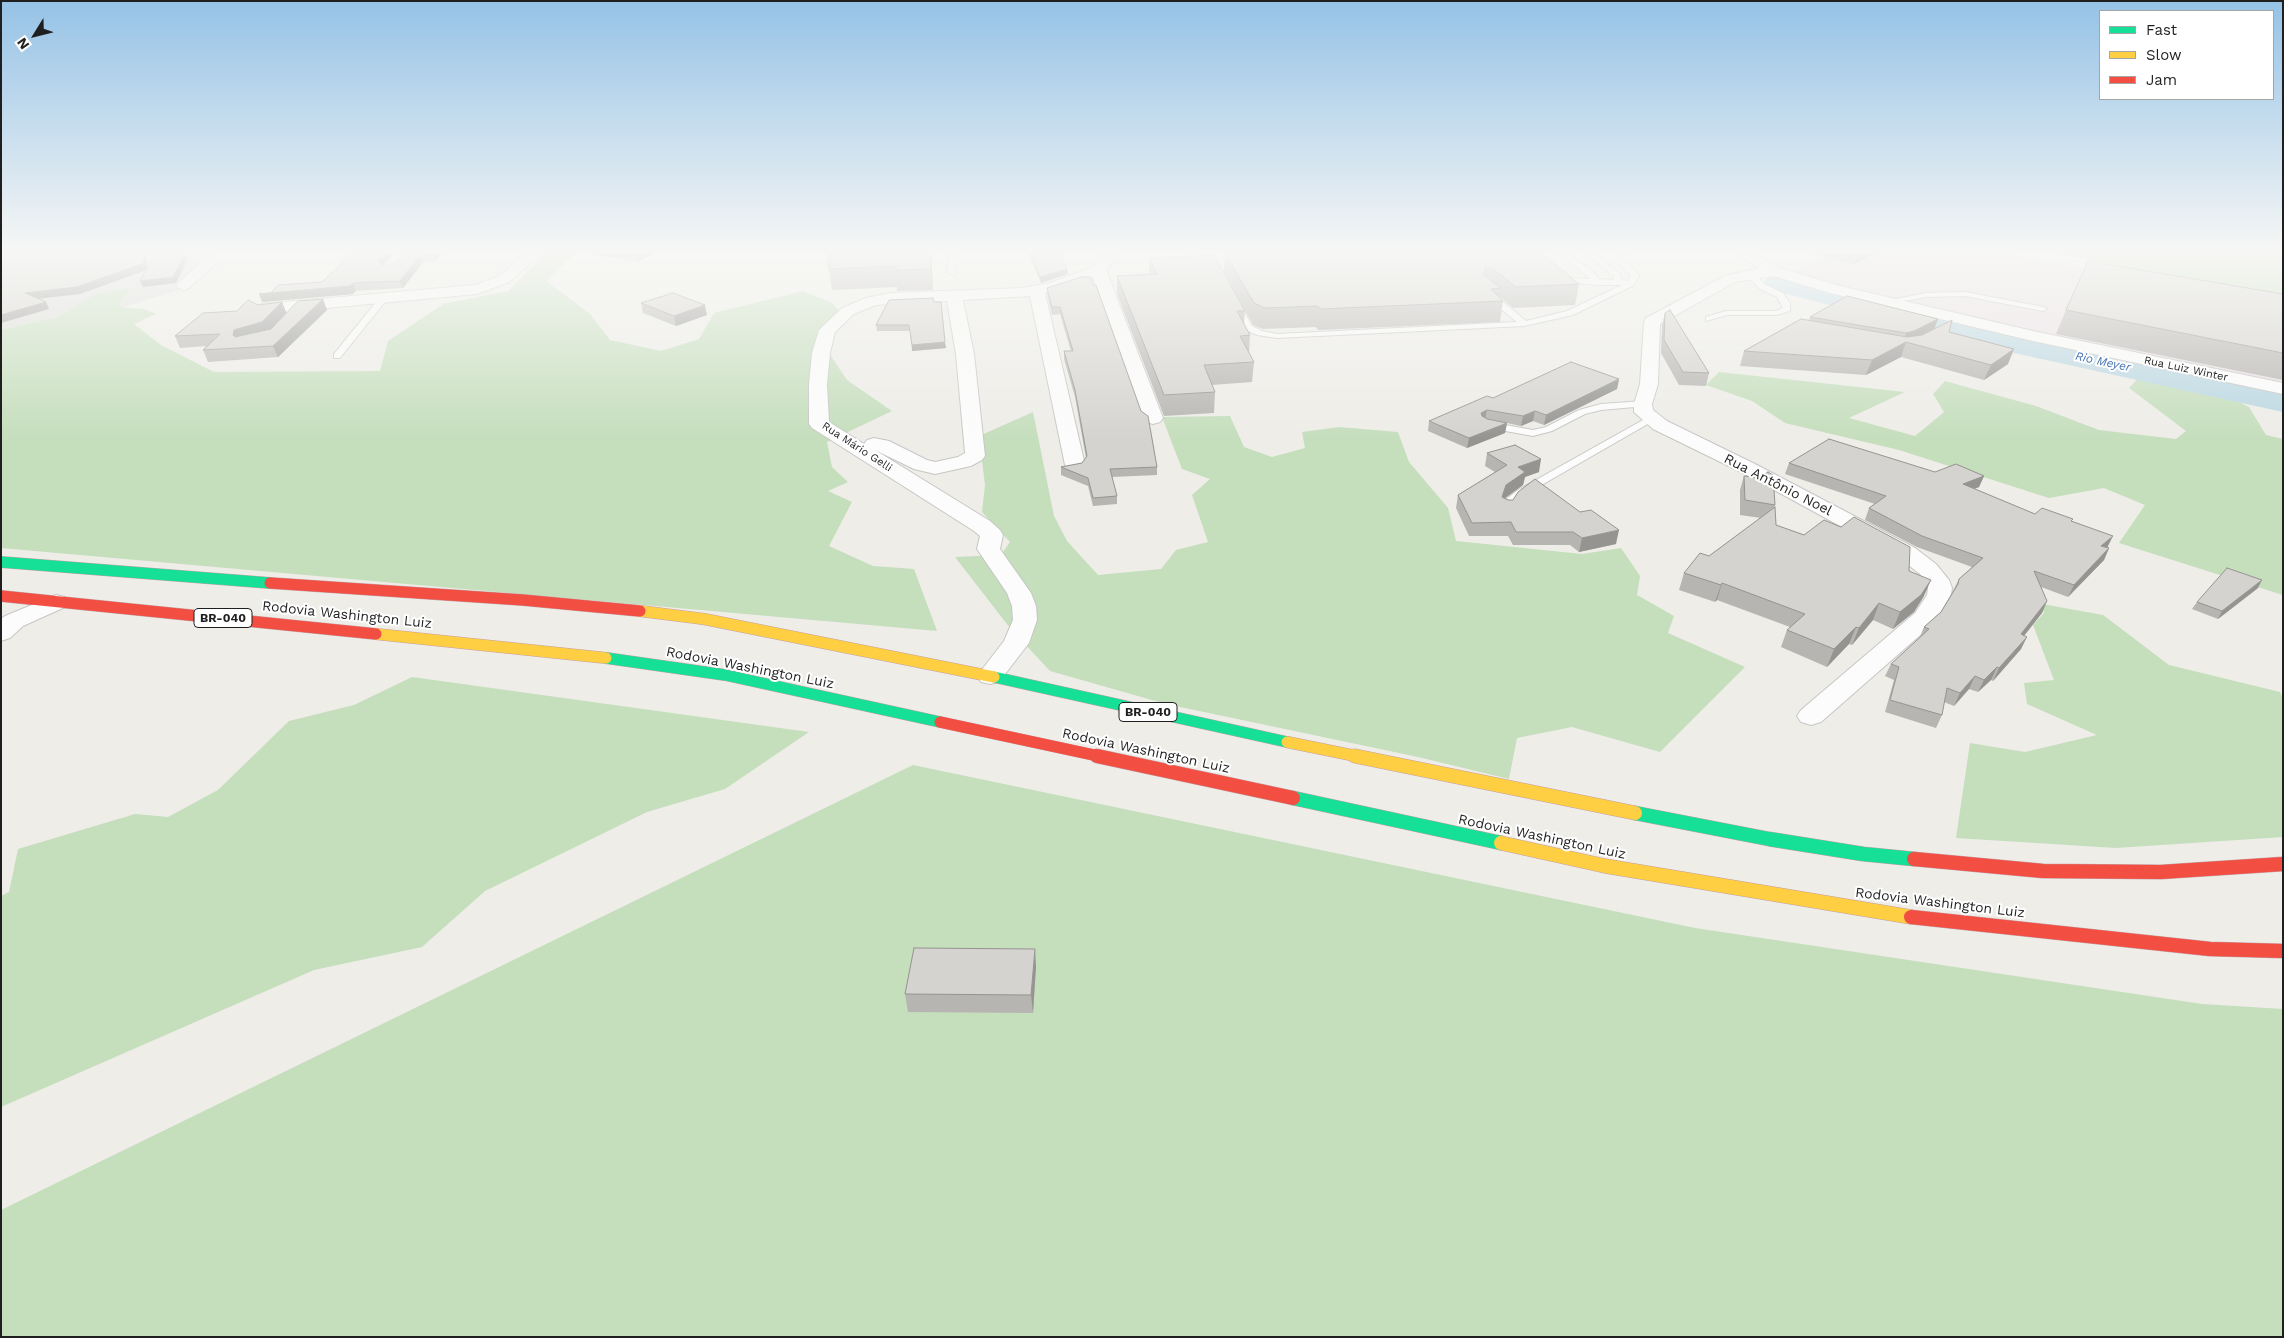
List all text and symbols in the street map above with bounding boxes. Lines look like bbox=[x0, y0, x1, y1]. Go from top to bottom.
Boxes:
north arrow bbox=[10, 10, 60, 60]
legend bbox=[2099, 10, 2274, 100]
text: Fast bbox=[2146, 21, 2177, 39]
text: N bbox=[13, 35, 32, 53]
text: Slow bbox=[2146, 46, 2182, 64]
text: Jam bbox=[2146, 71, 2177, 89]
water label: Rio Meyer bbox=[2074, 349, 2132, 375]
street label: Rua Luiz Winter bbox=[2143, 354, 2229, 384]
street label: Rua Mário Gelli bbox=[819, 419, 895, 475]
street label: Rua Antônio Noel bbox=[1721, 450, 1835, 520]
street label: Rodovia Washington Luiz bbox=[261, 598, 433, 632]
road number: BR-040 bbox=[194, 608, 252, 628]
street label: Rodovia Washington Luiz bbox=[665, 643, 835, 693]
road number: BR-040 bbox=[1119, 702, 1177, 722]
street label: Rodovia Washington Luiz bbox=[1061, 725, 1231, 777]
street label: Rodovia Washington Luiz bbox=[1457, 811, 1627, 863]
street label: Rodovia Washington Luiz bbox=[1854, 884, 2026, 922]

